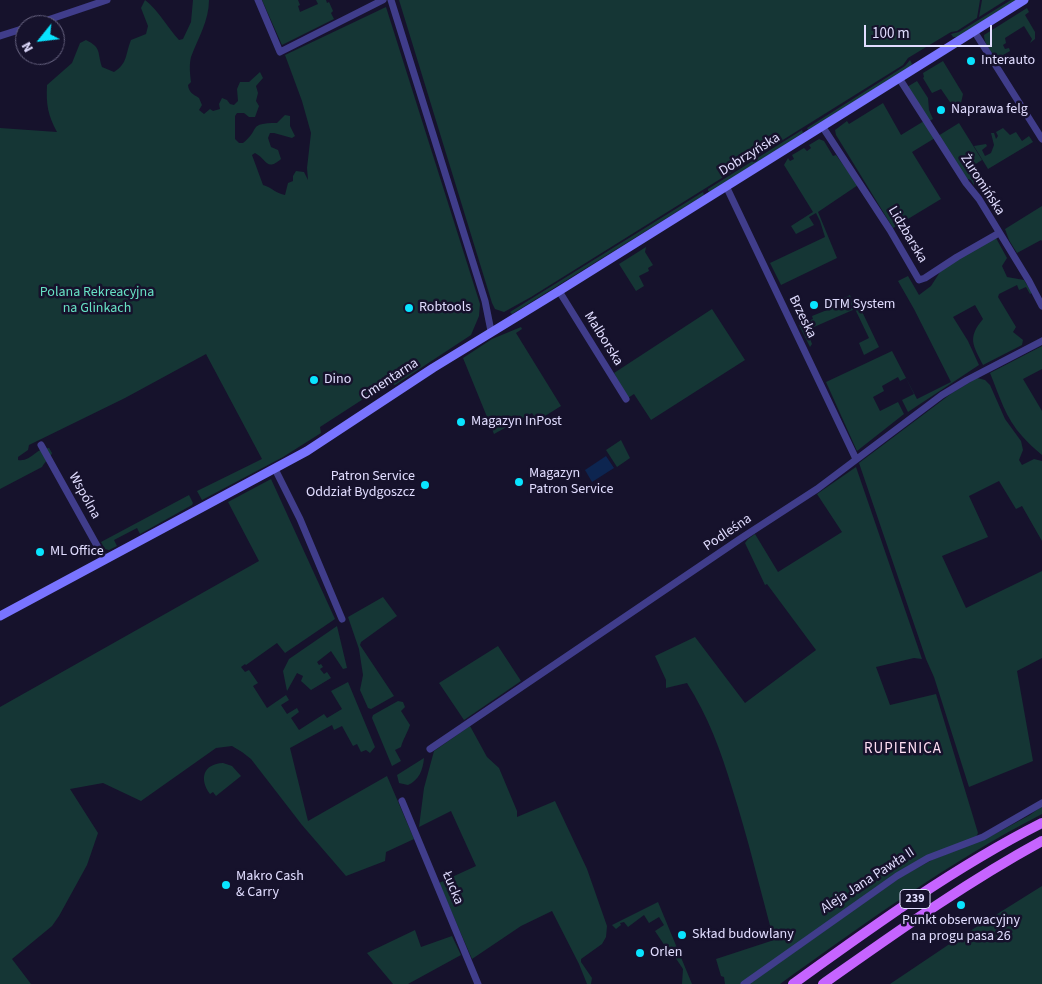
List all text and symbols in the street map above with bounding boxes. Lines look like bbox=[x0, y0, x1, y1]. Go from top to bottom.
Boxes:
north arrow bbox=[15, 15, 65, 65]
scale bar bbox=[867, 15, 994, 47]
text: 100 m bbox=[872, 23, 910, 44]
text: N bbox=[17, 38, 39, 56]
place label: Interauto bbox=[981, 53, 1035, 69]
marker: Interauto bbox=[965, 55, 977, 67]
place label: Naprawa felg bbox=[951, 102, 1028, 118]
marker: Naprawa felg bbox=[935, 104, 947, 116]
street label: Dobrzyńska bbox=[716, 130, 784, 180]
street label: Żuromińska bbox=[956, 151, 1008, 219]
street label: Lidzbarska bbox=[884, 204, 930, 266]
park label: Polana Rekreacyjna na Glinkach bbox=[40, 285, 154, 318]
street label: Brzeska bbox=[784, 293, 820, 341]
place label: DTM System bbox=[824, 297, 895, 313]
marker: DTM System bbox=[808, 299, 820, 311]
place label: Robtools bbox=[419, 300, 471, 316]
marker: Robtools bbox=[403, 302, 415, 314]
street label: Malborska bbox=[580, 309, 626, 369]
street label: Cmentarna bbox=[358, 355, 422, 405]
place label: Dino bbox=[324, 372, 351, 388]
marker: Dino bbox=[308, 374, 320, 386]
place label: Magazyn InPost bbox=[471, 414, 562, 430]
marker: Magazyn InPost bbox=[455, 416, 467, 428]
place label: Magazyn Patron Service bbox=[529, 466, 613, 498]
place label: Patron Service Oddział Bydgoszcz bbox=[306, 469, 415, 502]
street label: Wspólna bbox=[64, 470, 104, 522]
marker: Magazyn Patron Service bbox=[513, 476, 525, 488]
marker: Patron Service Oddział Bydgoszcz bbox=[419, 479, 431, 491]
street label: Podleśna bbox=[701, 511, 755, 555]
place label: ML Office bbox=[50, 544, 104, 560]
marker: ML Office bbox=[34, 546, 46, 558]
district label: RUPIENICA bbox=[863, 741, 943, 759]
street label: Aleja Jana Pawła II bbox=[818, 844, 918, 918]
place label: Makro Cash & Carry bbox=[236, 869, 304, 902]
street label: Łucka bbox=[437, 869, 467, 907]
marker: Makro Cash & Carry bbox=[220, 879, 232, 891]
road number: 239 bbox=[900, 890, 930, 909]
marker: Punkt obserwacyjny na progu pasa 26 bbox=[955, 899, 967, 911]
place label: Punkt obserwacyjny na progu pasa 26 bbox=[902, 913, 1020, 946]
place label: Skład budowlany bbox=[692, 927, 794, 943]
marker: Skład budowlany bbox=[676, 929, 688, 941]
place label: Orlen bbox=[650, 945, 682, 961]
marker: Orlen bbox=[634, 947, 646, 959]

